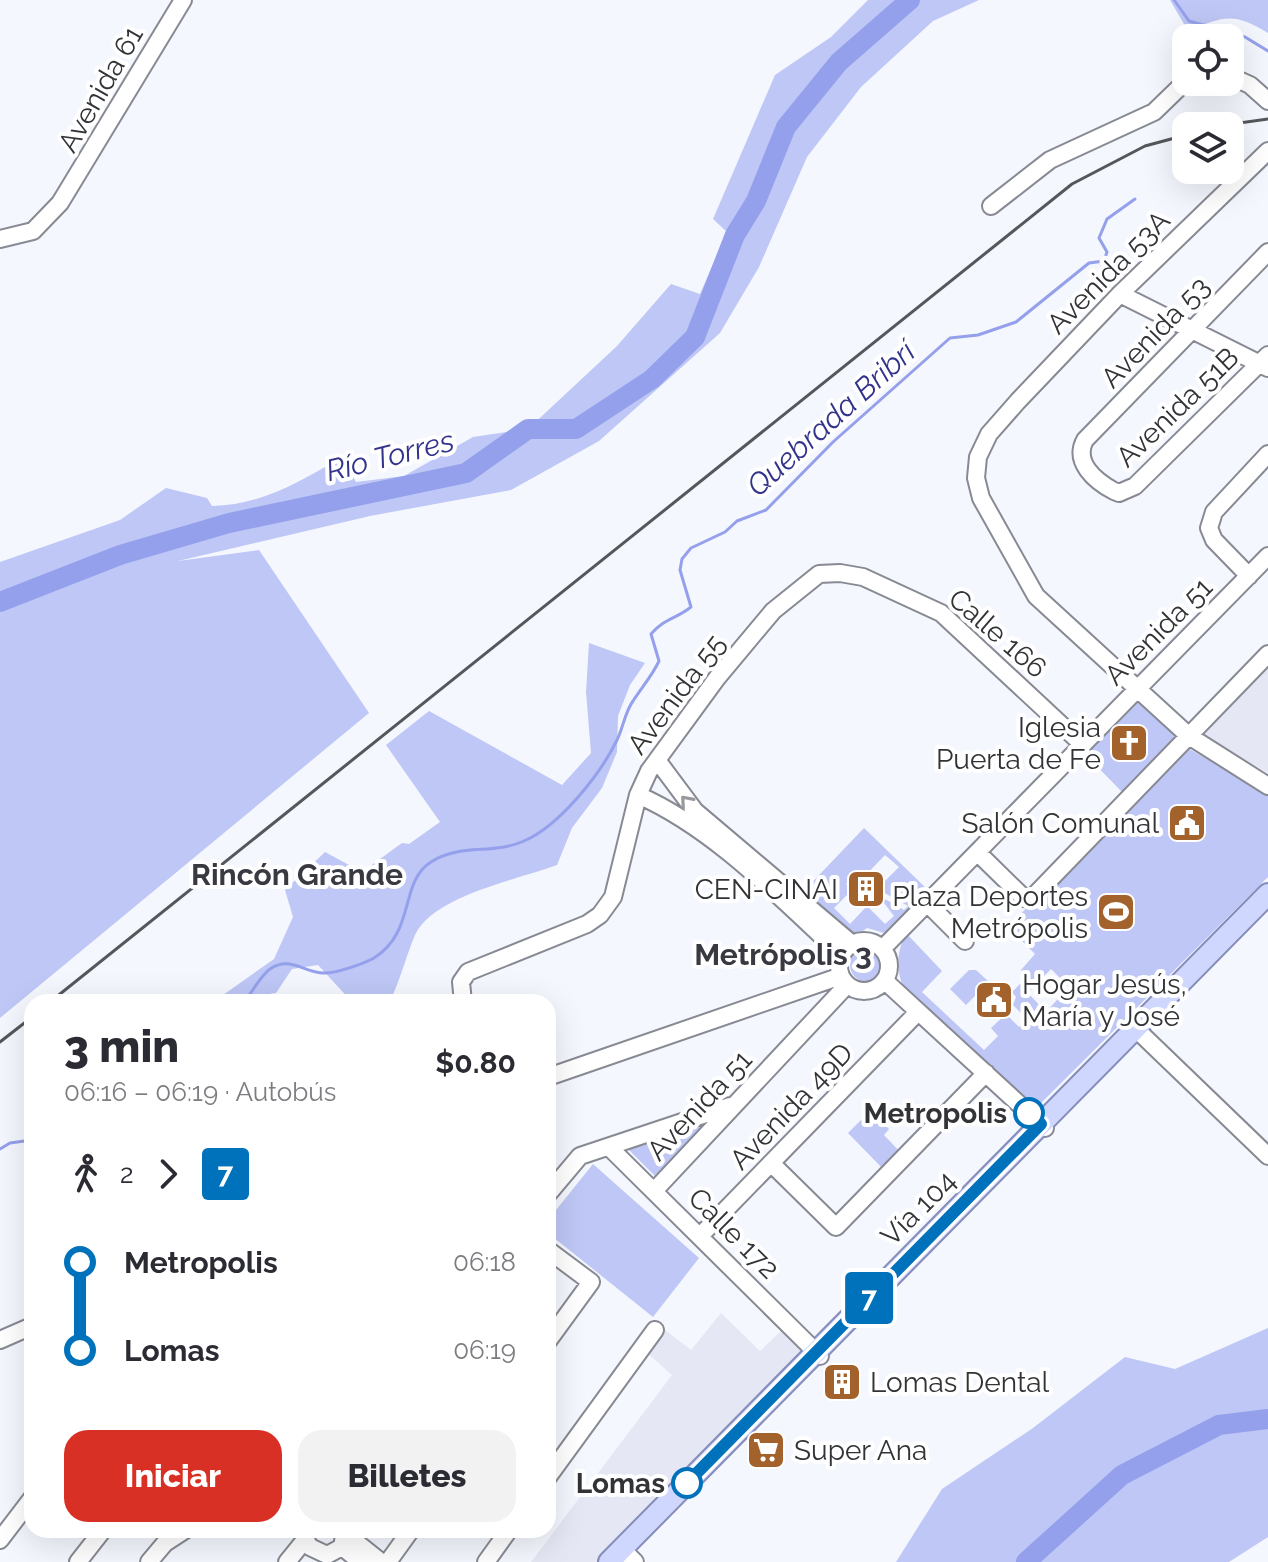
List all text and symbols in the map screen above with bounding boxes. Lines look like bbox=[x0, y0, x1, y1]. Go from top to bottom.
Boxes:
street label: Avenida 61 bbox=[51, 20, 150, 158]
map controls bbox=[1172, 24, 1244, 184]
button: locate bbox=[1172, 24, 1244, 96]
button: layers bbox=[1172, 112, 1244, 184]
street label: Avenida 53A bbox=[1039, 203, 1177, 341]
street label: Avenida 53 bbox=[1094, 270, 1216, 394]
water label: Quebrada Bribrí bbox=[739, 332, 924, 503]
street label: Avenida 51B bbox=[1109, 341, 1245, 474]
water label: Río Torres bbox=[322, 423, 457, 488]
street label: Avenida 51 bbox=[1098, 571, 1219, 692]
street label: Calle 166 bbox=[942, 582, 1053, 685]
street label: Avenida 55 bbox=[621, 628, 732, 761]
place label: Iglesia Puerta de Fe bbox=[936, 711, 1101, 776]
church icon: Iglesia Puerta de Fe bbox=[1108, 722, 1150, 764]
one-way arrow bbox=[681, 795, 696, 810]
public building icon: Salón Comunal bbox=[1166, 802, 1208, 844]
place label: Salón Comunal bbox=[962, 807, 1159, 840]
district label: Rincón Grande bbox=[191, 857, 403, 892]
building icon: CEN-CINAI bbox=[845, 868, 887, 910]
place label: CEN-CINAI bbox=[695, 873, 838, 906]
place label: Plaza Deportes Metrópolis bbox=[892, 880, 1088, 945]
sports icon: Plaza Deportes Metrópolis bbox=[1095, 891, 1137, 933]
district label: Metrópolis 3 bbox=[694, 937, 872, 972]
place label: Hogar Jesús, María y José bbox=[1022, 968, 1187, 1033]
public building icon: Hogar Jesús, María y José bbox=[973, 979, 1015, 1021]
text: 3 min bbox=[64, 1021, 179, 1072]
street label: Avenida 49D bbox=[723, 1036, 860, 1176]
street label: Avenida 51 bbox=[640, 1043, 759, 1167]
text: $0.80 bbox=[435, 1045, 516, 1080]
text: 06:16 – 06:19 · Autobús bbox=[64, 1077, 336, 1107]
place label: Metropolis bbox=[863, 1097, 1007, 1130]
marker: Metropolis bbox=[1014, 1098, 1044, 1128]
icon: walk bbox=[64, 1152, 108, 1196]
icon: forward bbox=[146, 1152, 190, 1196]
text: 7 bbox=[218, 1157, 233, 1190]
text: 2 bbox=[120, 1159, 134, 1189]
street label: Vía 104 bbox=[874, 1164, 963, 1253]
street label: Calle 172 bbox=[681, 1181, 786, 1286]
text: Metropolis bbox=[124, 1245, 278, 1280]
text: 06:18 bbox=[453, 1247, 516, 1277]
line badge: 7 bbox=[843, 1272, 895, 1324]
text: 7 bbox=[861, 1281, 877, 1314]
text: Lomas bbox=[124, 1333, 220, 1368]
text: 06:19 bbox=[453, 1335, 516, 1365]
building icon: Lomas Dental bbox=[821, 1361, 863, 1403]
place label: Lomas Dental bbox=[870, 1366, 1050, 1399]
supermarket icon: Super Ana bbox=[745, 1429, 787, 1471]
button: Iniciar bbox=[64, 1430, 282, 1522]
button: Billetes bbox=[298, 1430, 516, 1522]
place label: Super Ana bbox=[794, 1434, 927, 1467]
place label: Lomas bbox=[576, 1467, 665, 1500]
marker: Lomas bbox=[672, 1468, 702, 1498]

